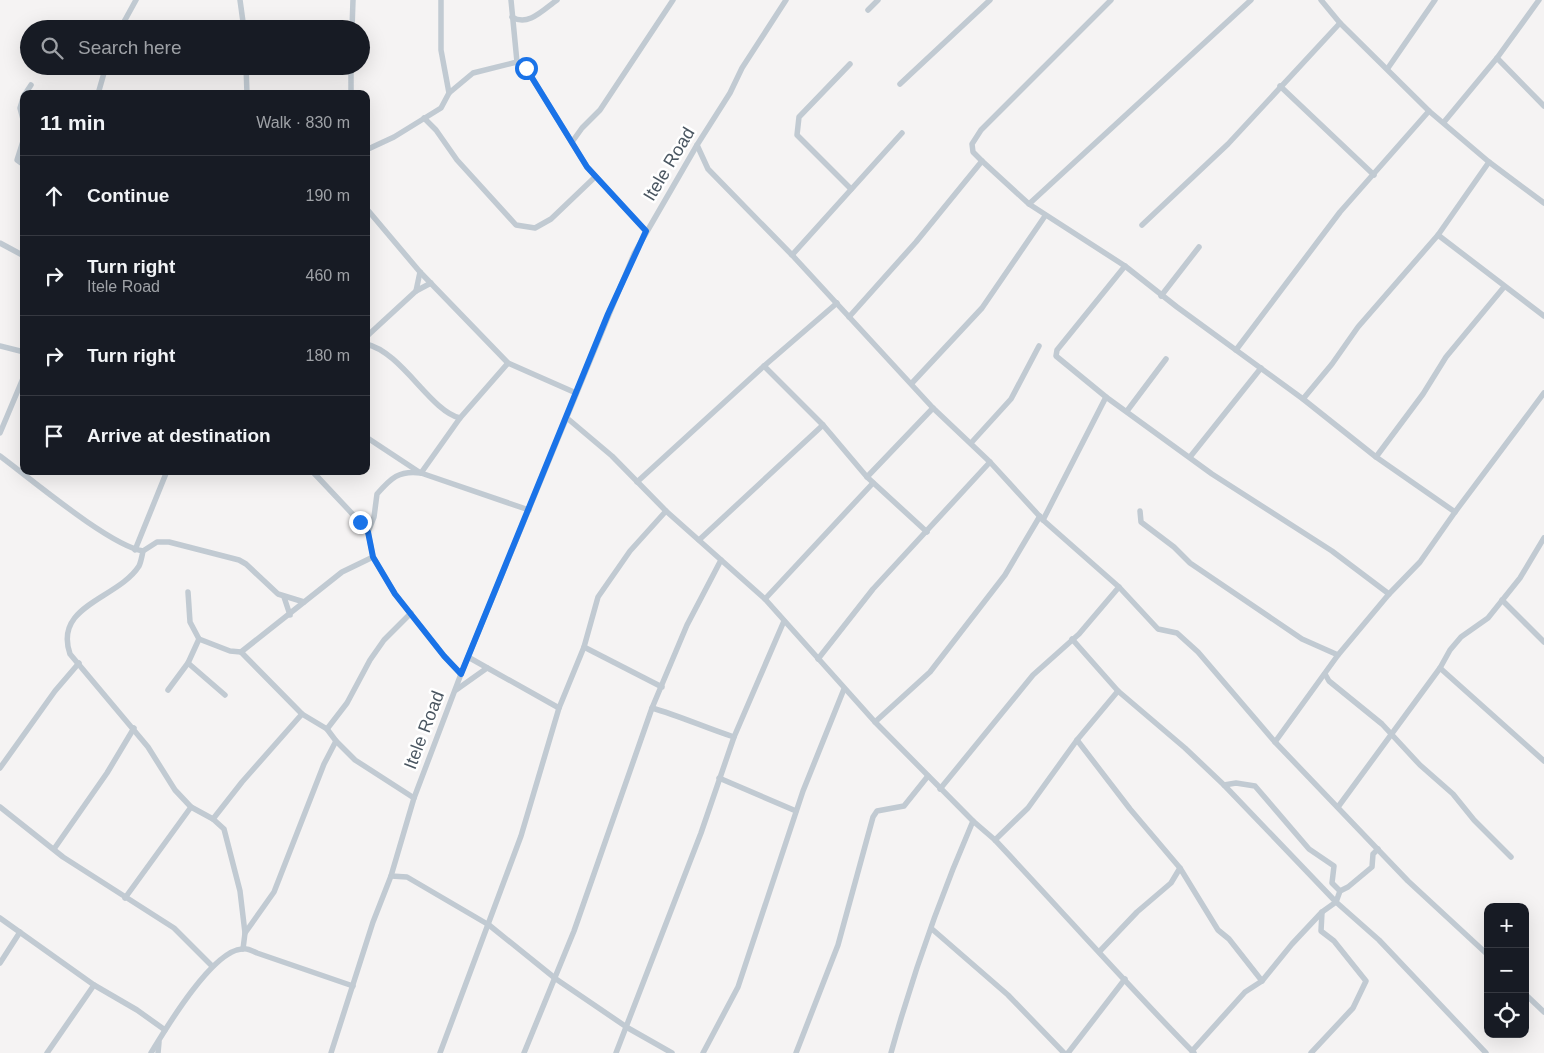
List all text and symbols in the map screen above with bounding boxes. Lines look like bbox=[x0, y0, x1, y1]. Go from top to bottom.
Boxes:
search box bbox=[20, 20, 370, 75]
icon: search bbox=[38, 34, 66, 62]
text: Search here bbox=[78, 37, 182, 58]
route start bbox=[515, 57, 538, 80]
text: 11 min bbox=[40, 111, 105, 134]
text: Walk · 830 m bbox=[256, 114, 350, 131]
street label: Itele Road bbox=[639, 124, 699, 204]
icon: ahead bbox=[40, 182, 68, 210]
text: Continue bbox=[87, 185, 169, 206]
text: 190 m bbox=[306, 187, 350, 204]
text: Turn right bbox=[87, 256, 175, 277]
icon: right bbox=[40, 262, 68, 290]
text: 460 m bbox=[306, 267, 350, 284]
text: Itele Road bbox=[87, 278, 160, 295]
icon: right bbox=[40, 342, 68, 370]
text: Turn right bbox=[87, 345, 175, 366]
text: 180 m bbox=[306, 347, 350, 364]
icon: arrive bbox=[40, 422, 68, 450]
text: Arrive at destination bbox=[87, 425, 271, 446]
route end bbox=[349, 511, 372, 534]
street label: Itele Road bbox=[400, 688, 448, 772]
map controls bbox=[1484, 903, 1529, 1038]
button: + bbox=[1484, 903, 1529, 948]
button: − bbox=[1484, 948, 1529, 993]
button: locate bbox=[1484, 993, 1529, 1038]

